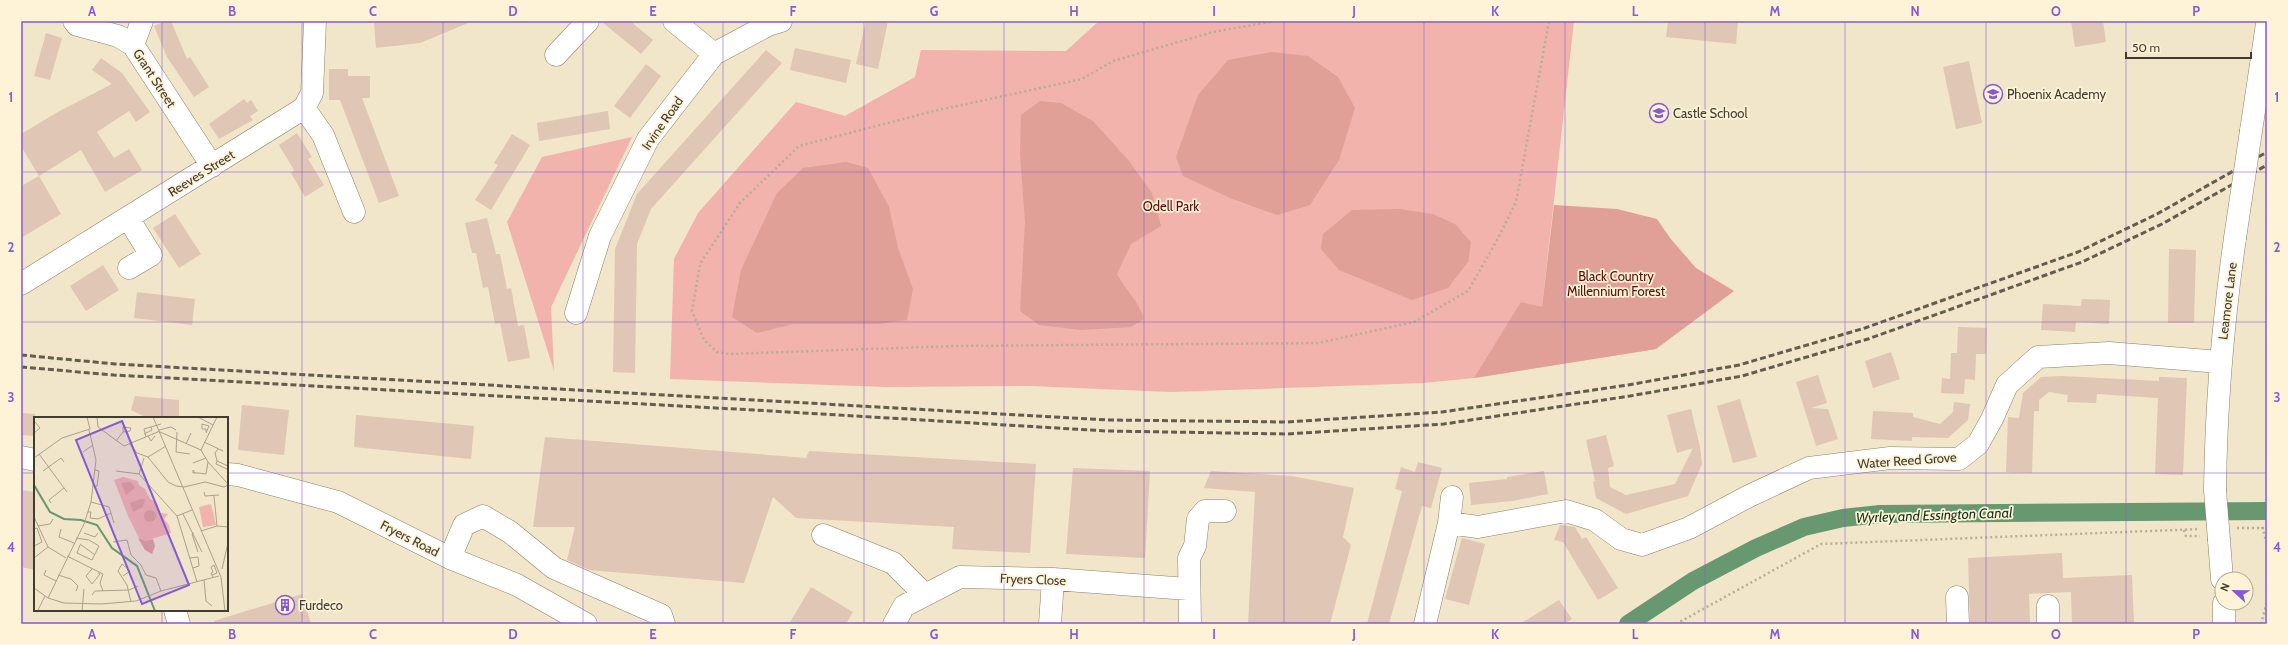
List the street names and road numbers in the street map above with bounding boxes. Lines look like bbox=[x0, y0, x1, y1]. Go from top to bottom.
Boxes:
street label: Grant Street bbox=[130, 46, 180, 111]
street label: Irvine Road bbox=[638, 93, 686, 153]
street label: Reeves Street bbox=[165, 146, 238, 200]
street label: Leamore Lane bbox=[2214, 261, 2240, 341]
street label: Water Reed Grove bbox=[1857, 449, 1958, 471]
street label: Fryers Road bbox=[378, 516, 442, 560]
street label: Fryers Close bbox=[1000, 570, 1067, 588]

